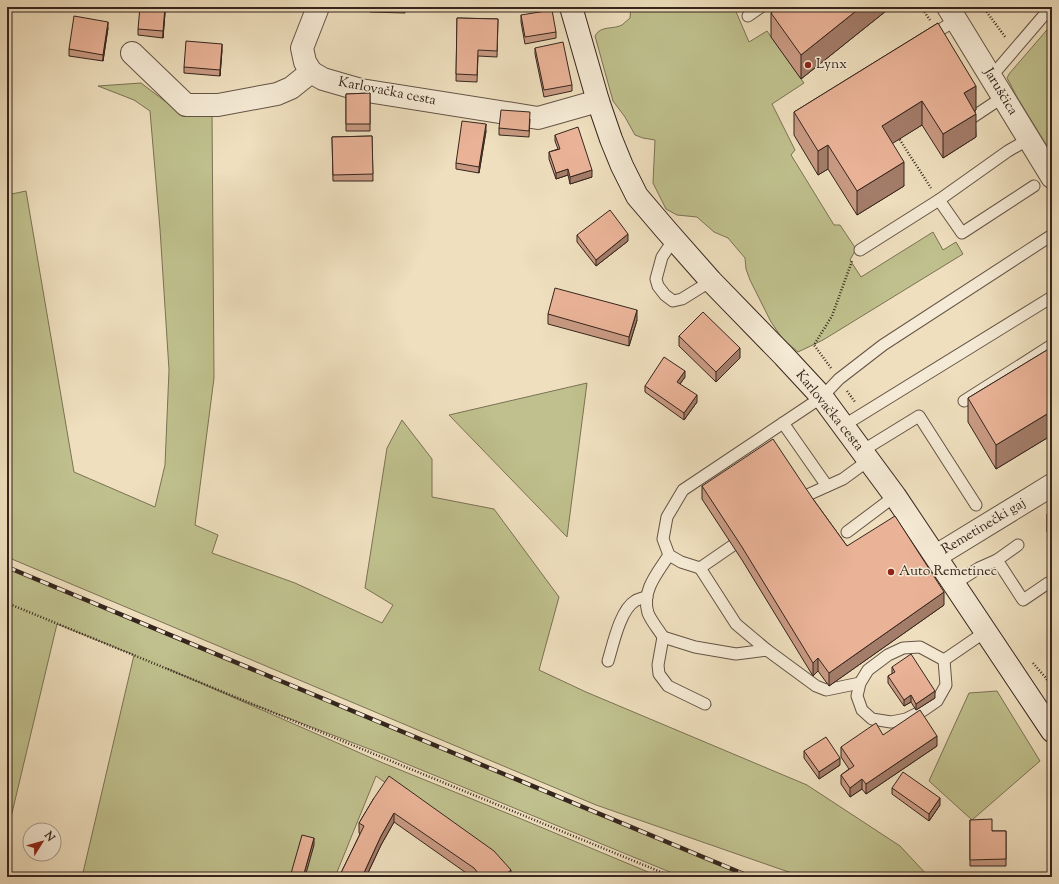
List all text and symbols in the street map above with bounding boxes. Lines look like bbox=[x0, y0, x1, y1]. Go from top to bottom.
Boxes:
place label: Lynx bbox=[816, 55, 847, 75]
marker: Lynx bbox=[803, 60, 813, 70]
street label: Jaruščica bbox=[977, 64, 1022, 120]
street label: Karlovačka cesta bbox=[336, 73, 438, 111]
street label: Karlovačka cesta bbox=[790, 366, 868, 456]
street label: Remetinečki gaj bbox=[938, 494, 1030, 560]
place label: Auto Remetinec bbox=[899, 562, 997, 582]
marker: Auto Remetinec bbox=[886, 567, 896, 577]
north arrow bbox=[22, 822, 62, 862]
text: N bbox=[40, 827, 58, 845]

